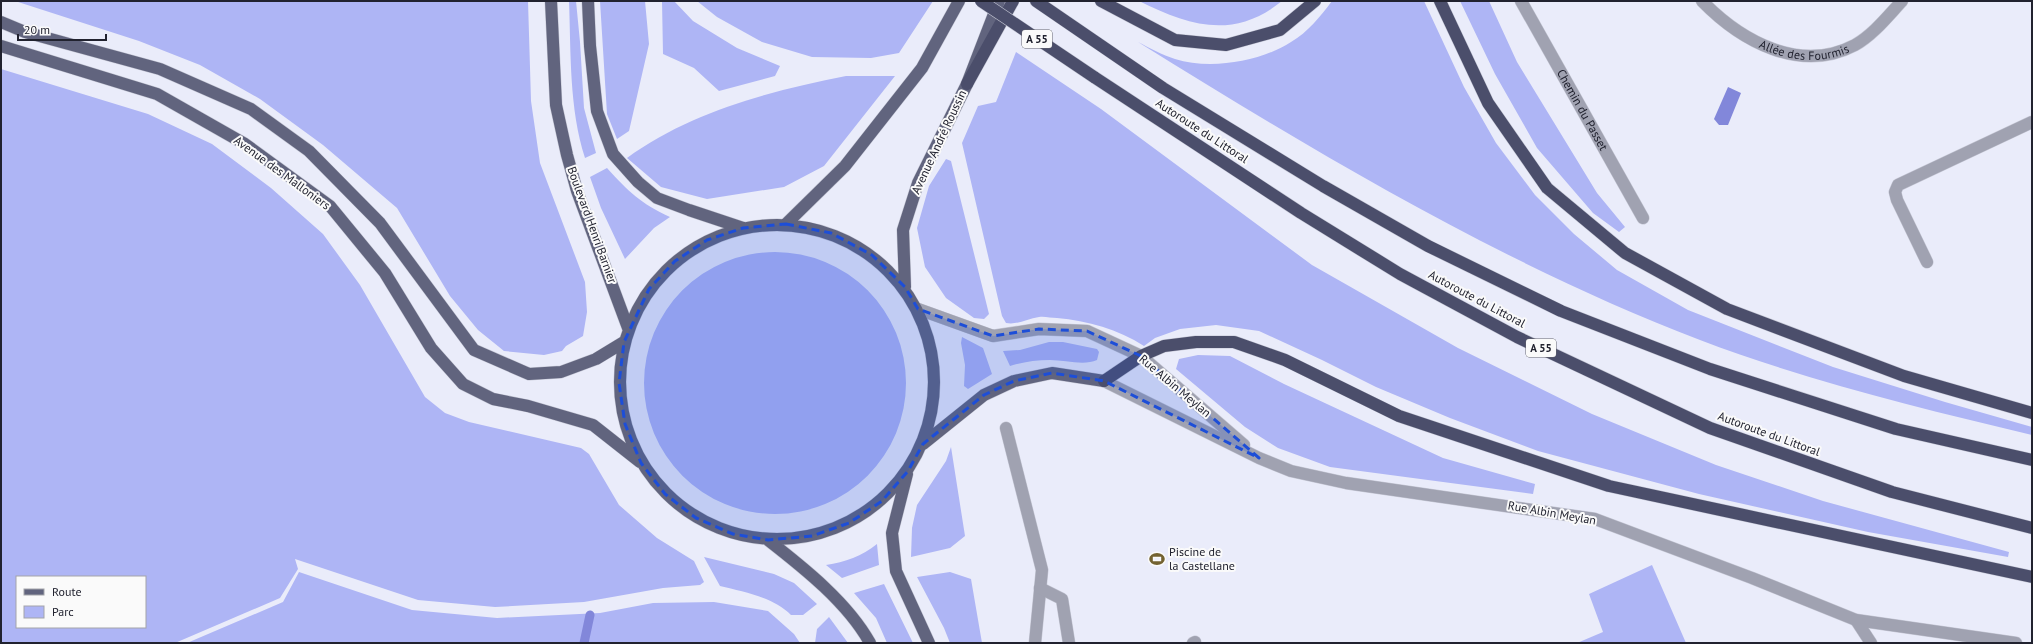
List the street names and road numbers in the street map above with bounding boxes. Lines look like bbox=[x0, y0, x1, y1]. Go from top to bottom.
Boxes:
road number: A 55 bbox=[1022, 30, 1052, 48]
street label: Allée des Fourmis bbox=[1757, 36, 1851, 63]
street label: Chemin du Passet bbox=[1554, 66, 1612, 153]
street label: Avenue André Roussin bbox=[908, 87, 969, 196]
street label: Autoroute du Littoral bbox=[1153, 95, 1252, 166]
street label: Avenue des Malloniers bbox=[231, 133, 333, 213]
street label: Boulevard Henri Barnier bbox=[564, 164, 621, 285]
street label: Autoroute du Littoral bbox=[1426, 267, 1529, 331]
road number: A 55 bbox=[1526, 339, 1556, 357]
street label: Rue Albin Meylan bbox=[1136, 351, 1214, 420]
street label: Autoroute du Littoral bbox=[1716, 408, 1823, 459]
street label: Rue Albin Meylan bbox=[1507, 497, 1597, 528]

